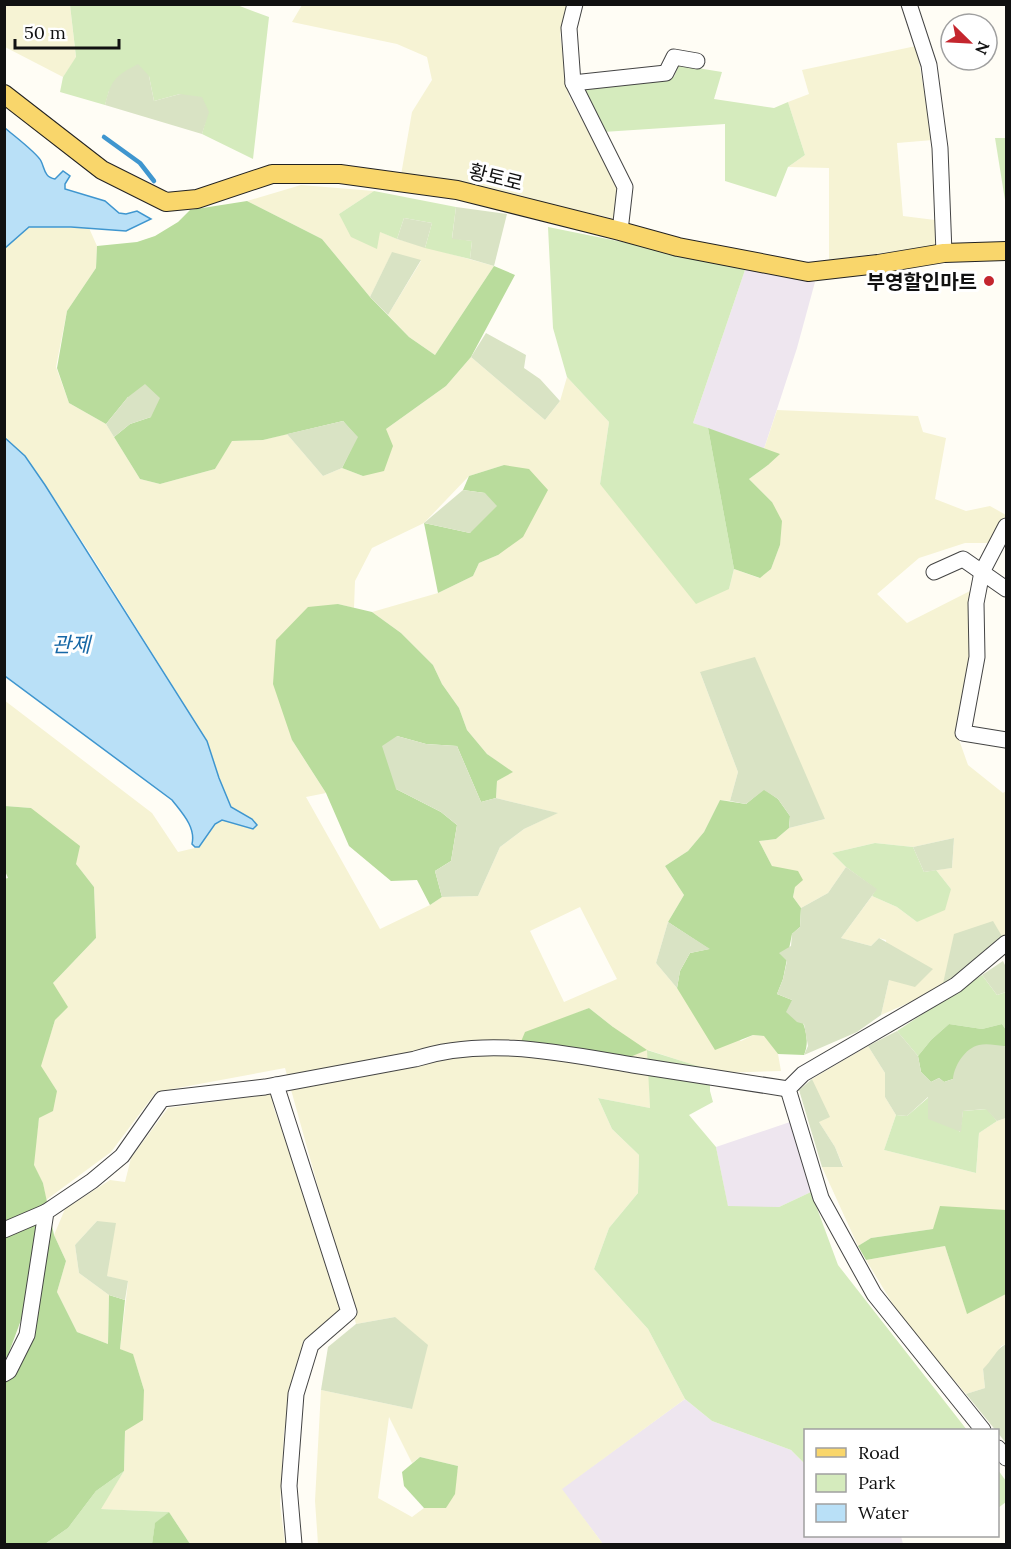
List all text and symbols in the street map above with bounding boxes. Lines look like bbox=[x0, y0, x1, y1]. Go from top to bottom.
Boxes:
scale bar bbox=[15, 12, 118, 50]
north arrow bbox=[939, 12, 999, 72]
text: 50 m bbox=[24, 21, 66, 44]
text: N bbox=[971, 38, 994, 58]
street label: 황토로 bbox=[466, 158, 526, 196]
place label: 부영할인마트 bbox=[867, 269, 977, 294]
marker: 부영할인마트 bbox=[982, 274, 996, 288]
water label: 관제 bbox=[52, 631, 93, 658]
legend bbox=[804, 1429, 999, 1537]
text: Road bbox=[858, 1441, 900, 1464]
text: Park bbox=[858, 1471, 896, 1494]
text: Water bbox=[858, 1501, 909, 1524]

